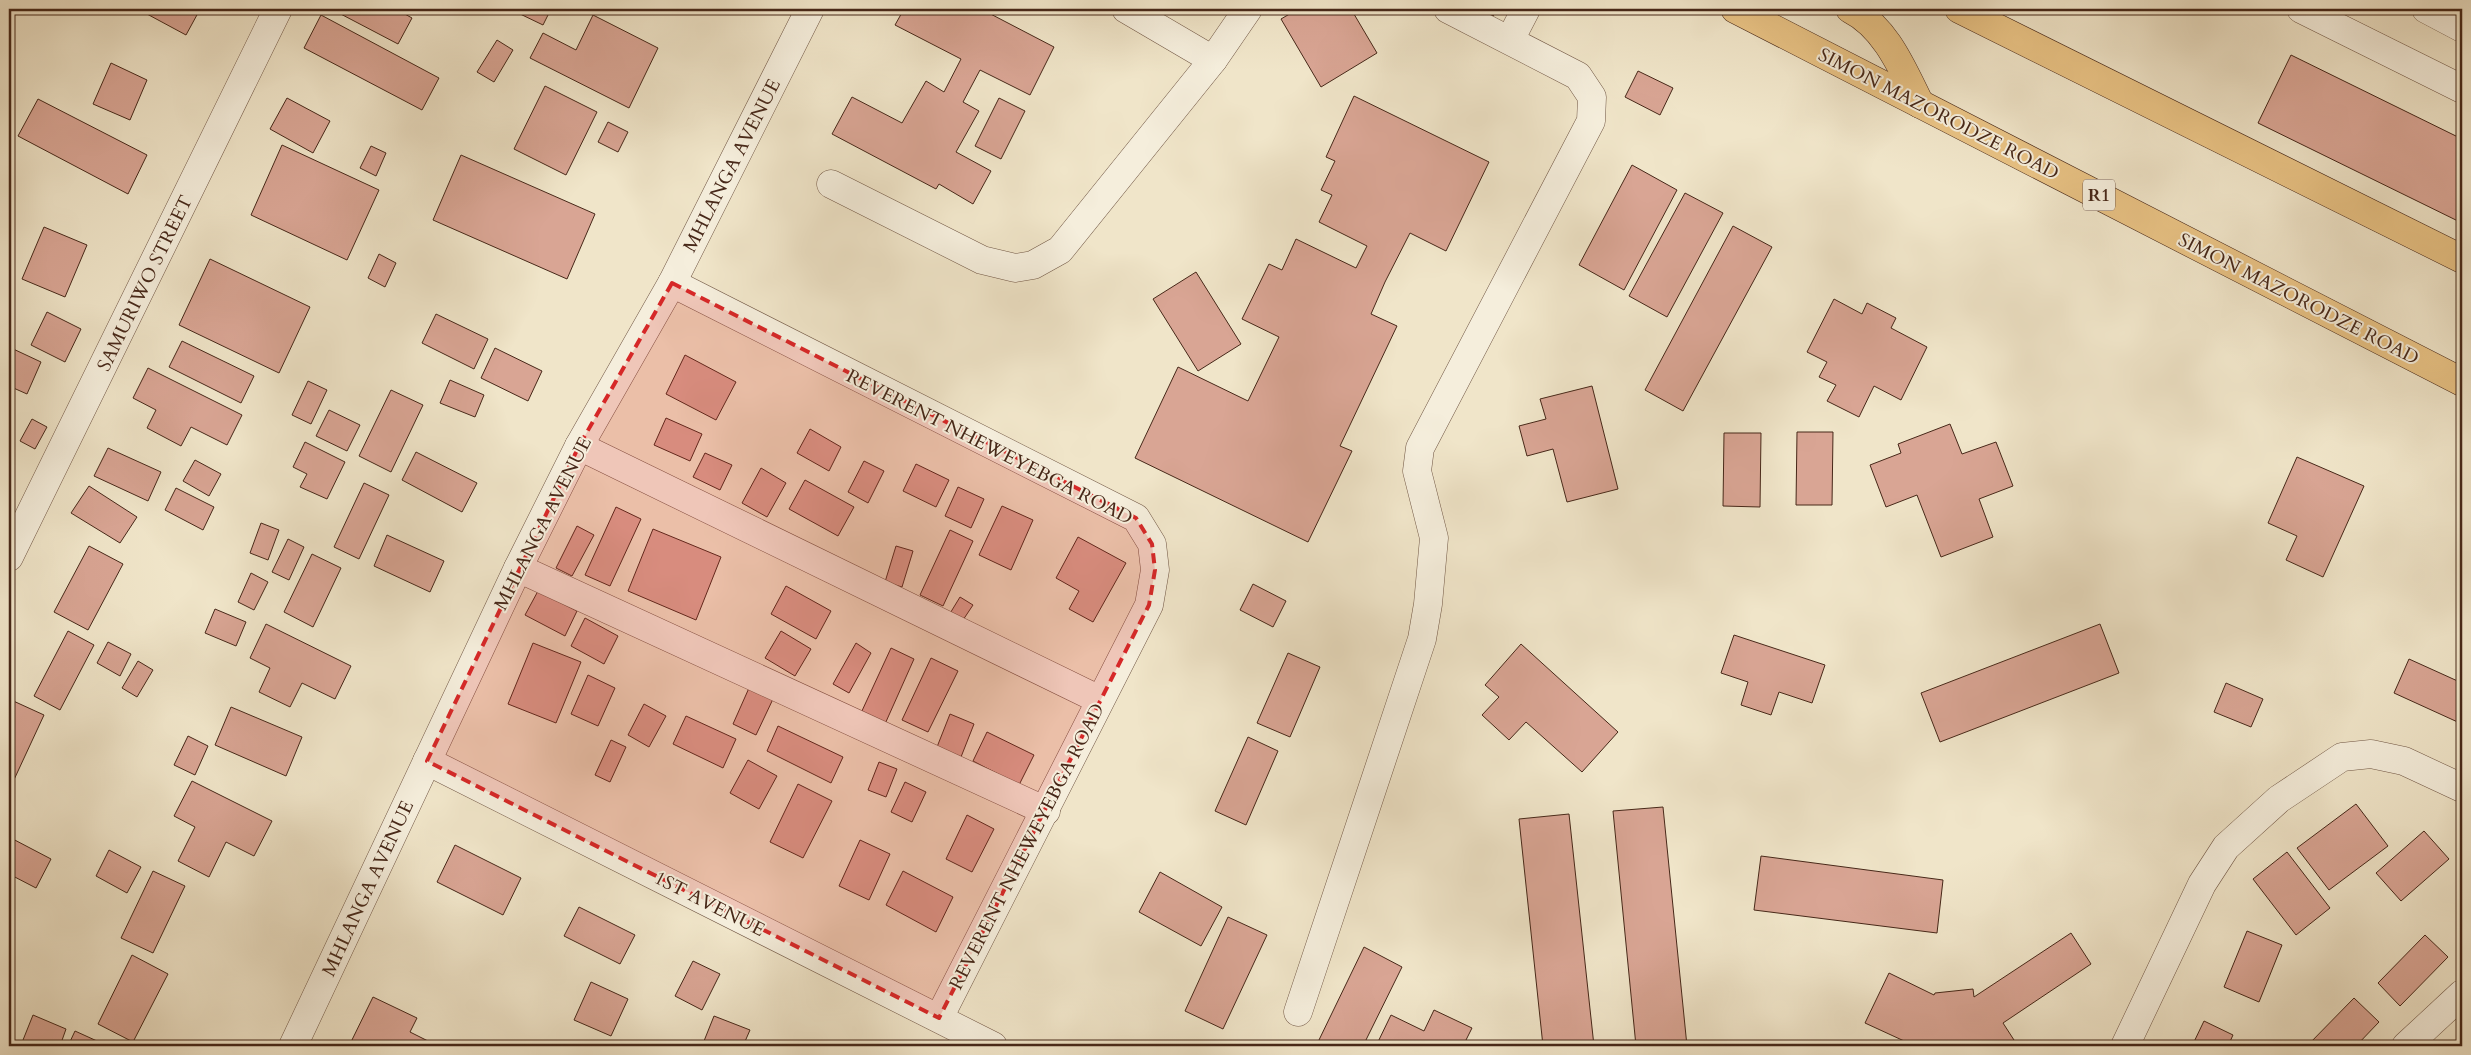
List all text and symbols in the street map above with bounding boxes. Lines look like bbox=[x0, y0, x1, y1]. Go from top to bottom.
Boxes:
street label: SIMON MAZORODZE ROAD bbox=[1814, 42, 2063, 186]
street label: MHLANGA AVENUE bbox=[677, 74, 787, 257]
road number: R1 bbox=[2083, 180, 2115, 210]
street label: SAMURIWO STREET bbox=[91, 191, 199, 376]
street label: SIMON MAZORODZE ROAD bbox=[2174, 227, 2423, 371]
street label: REVERENT NHEWEYEBGA ROAD bbox=[842, 363, 1137, 531]
street label: MHLANGA AVENUE bbox=[488, 432, 598, 615]
street label: REVERENT NHEWEYEBGA ROAD bbox=[943, 699, 1111, 994]
street label: MHLANGA AVENUE bbox=[316, 796, 420, 981]
street label: 1ST AVENUE bbox=[650, 865, 769, 943]

